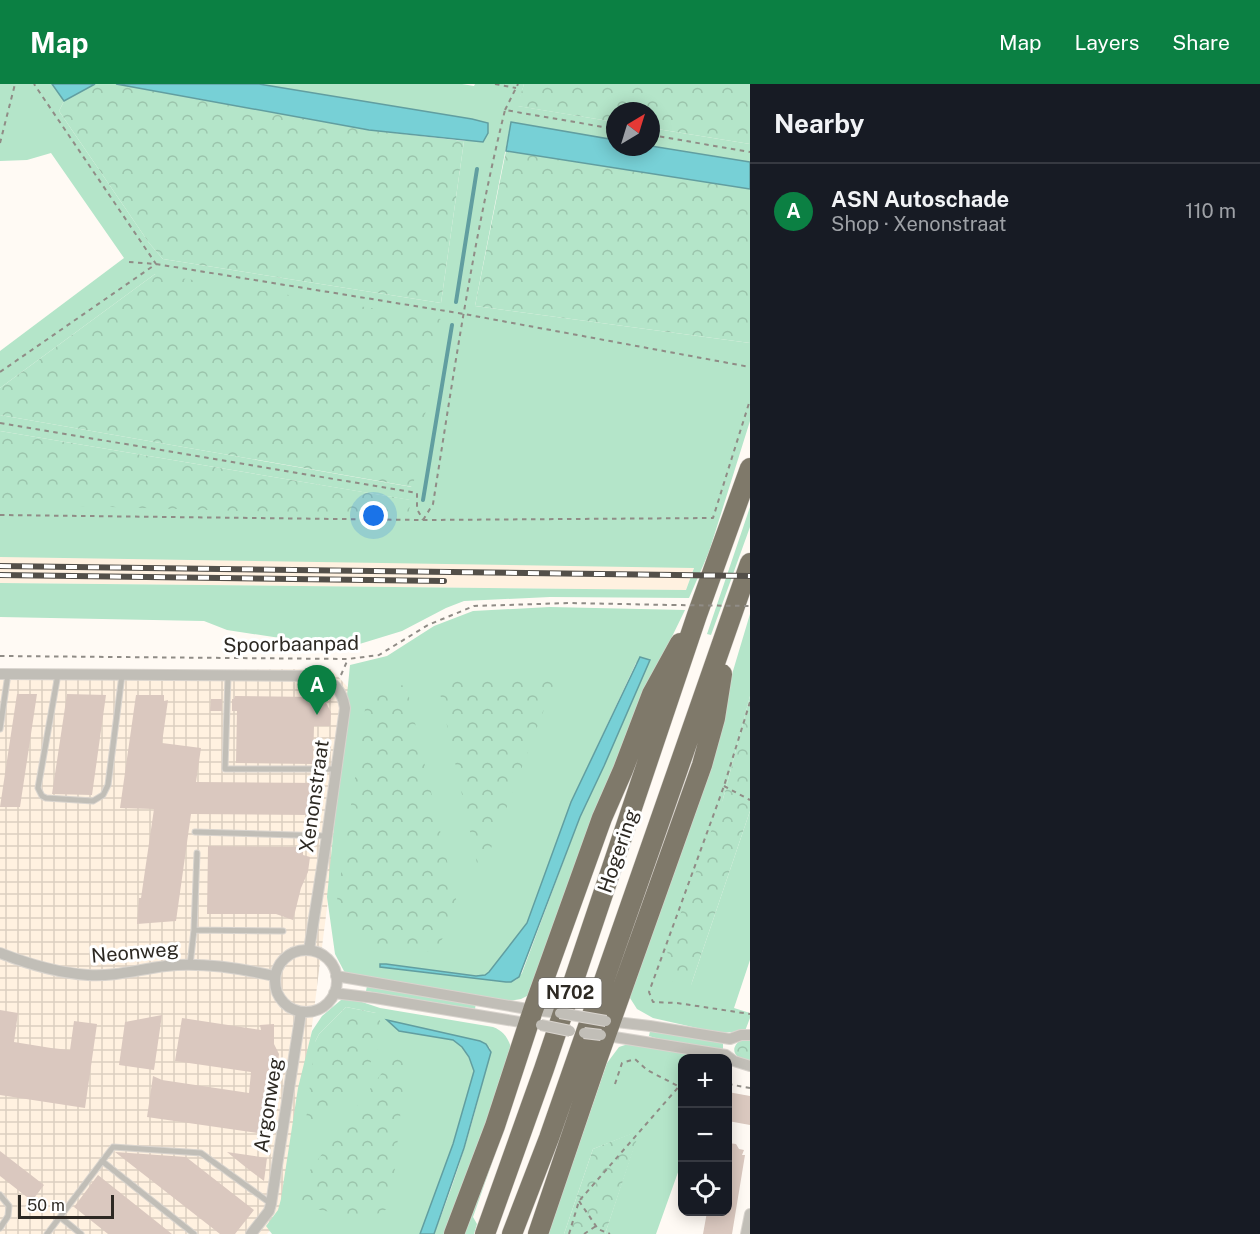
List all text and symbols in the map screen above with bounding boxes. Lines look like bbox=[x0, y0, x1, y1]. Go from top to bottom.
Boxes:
text: Map bbox=[30, 26, 89, 59]
text: Map bbox=[999, 30, 1042, 55]
text: Layers bbox=[1075, 30, 1139, 55]
text: Share bbox=[1172, 30, 1230, 55]
north arrow bbox=[606, 102, 660, 156]
text: Nearby bbox=[774, 108, 864, 139]
text: ASN Autoschade bbox=[831, 186, 1009, 212]
text: A bbox=[786, 199, 801, 223]
text: 110 m bbox=[1185, 199, 1236, 223]
text: Shop · Xenonstraat bbox=[831, 212, 1007, 236]
your location bbox=[359, 501, 388, 530]
street label: Spoorbaanpad bbox=[223, 631, 359, 657]
pin: A bbox=[298, 666, 336, 715]
street label: Xenonstraat bbox=[294, 738, 334, 854]
street label: Hogering bbox=[593, 806, 643, 896]
street label: Neonweg bbox=[90, 936, 180, 968]
road number: N702 bbox=[538, 978, 602, 1008]
map controls bbox=[678, 1054, 732, 1216]
button: + bbox=[678, 1054, 732, 1108]
street label: Argonweg bbox=[249, 1056, 287, 1154]
button: − bbox=[678, 1108, 732, 1162]
button: locate bbox=[678, 1162, 732, 1216]
scale bar bbox=[18, 1192, 114, 1220]
text: 50 m bbox=[27, 1196, 65, 1215]

